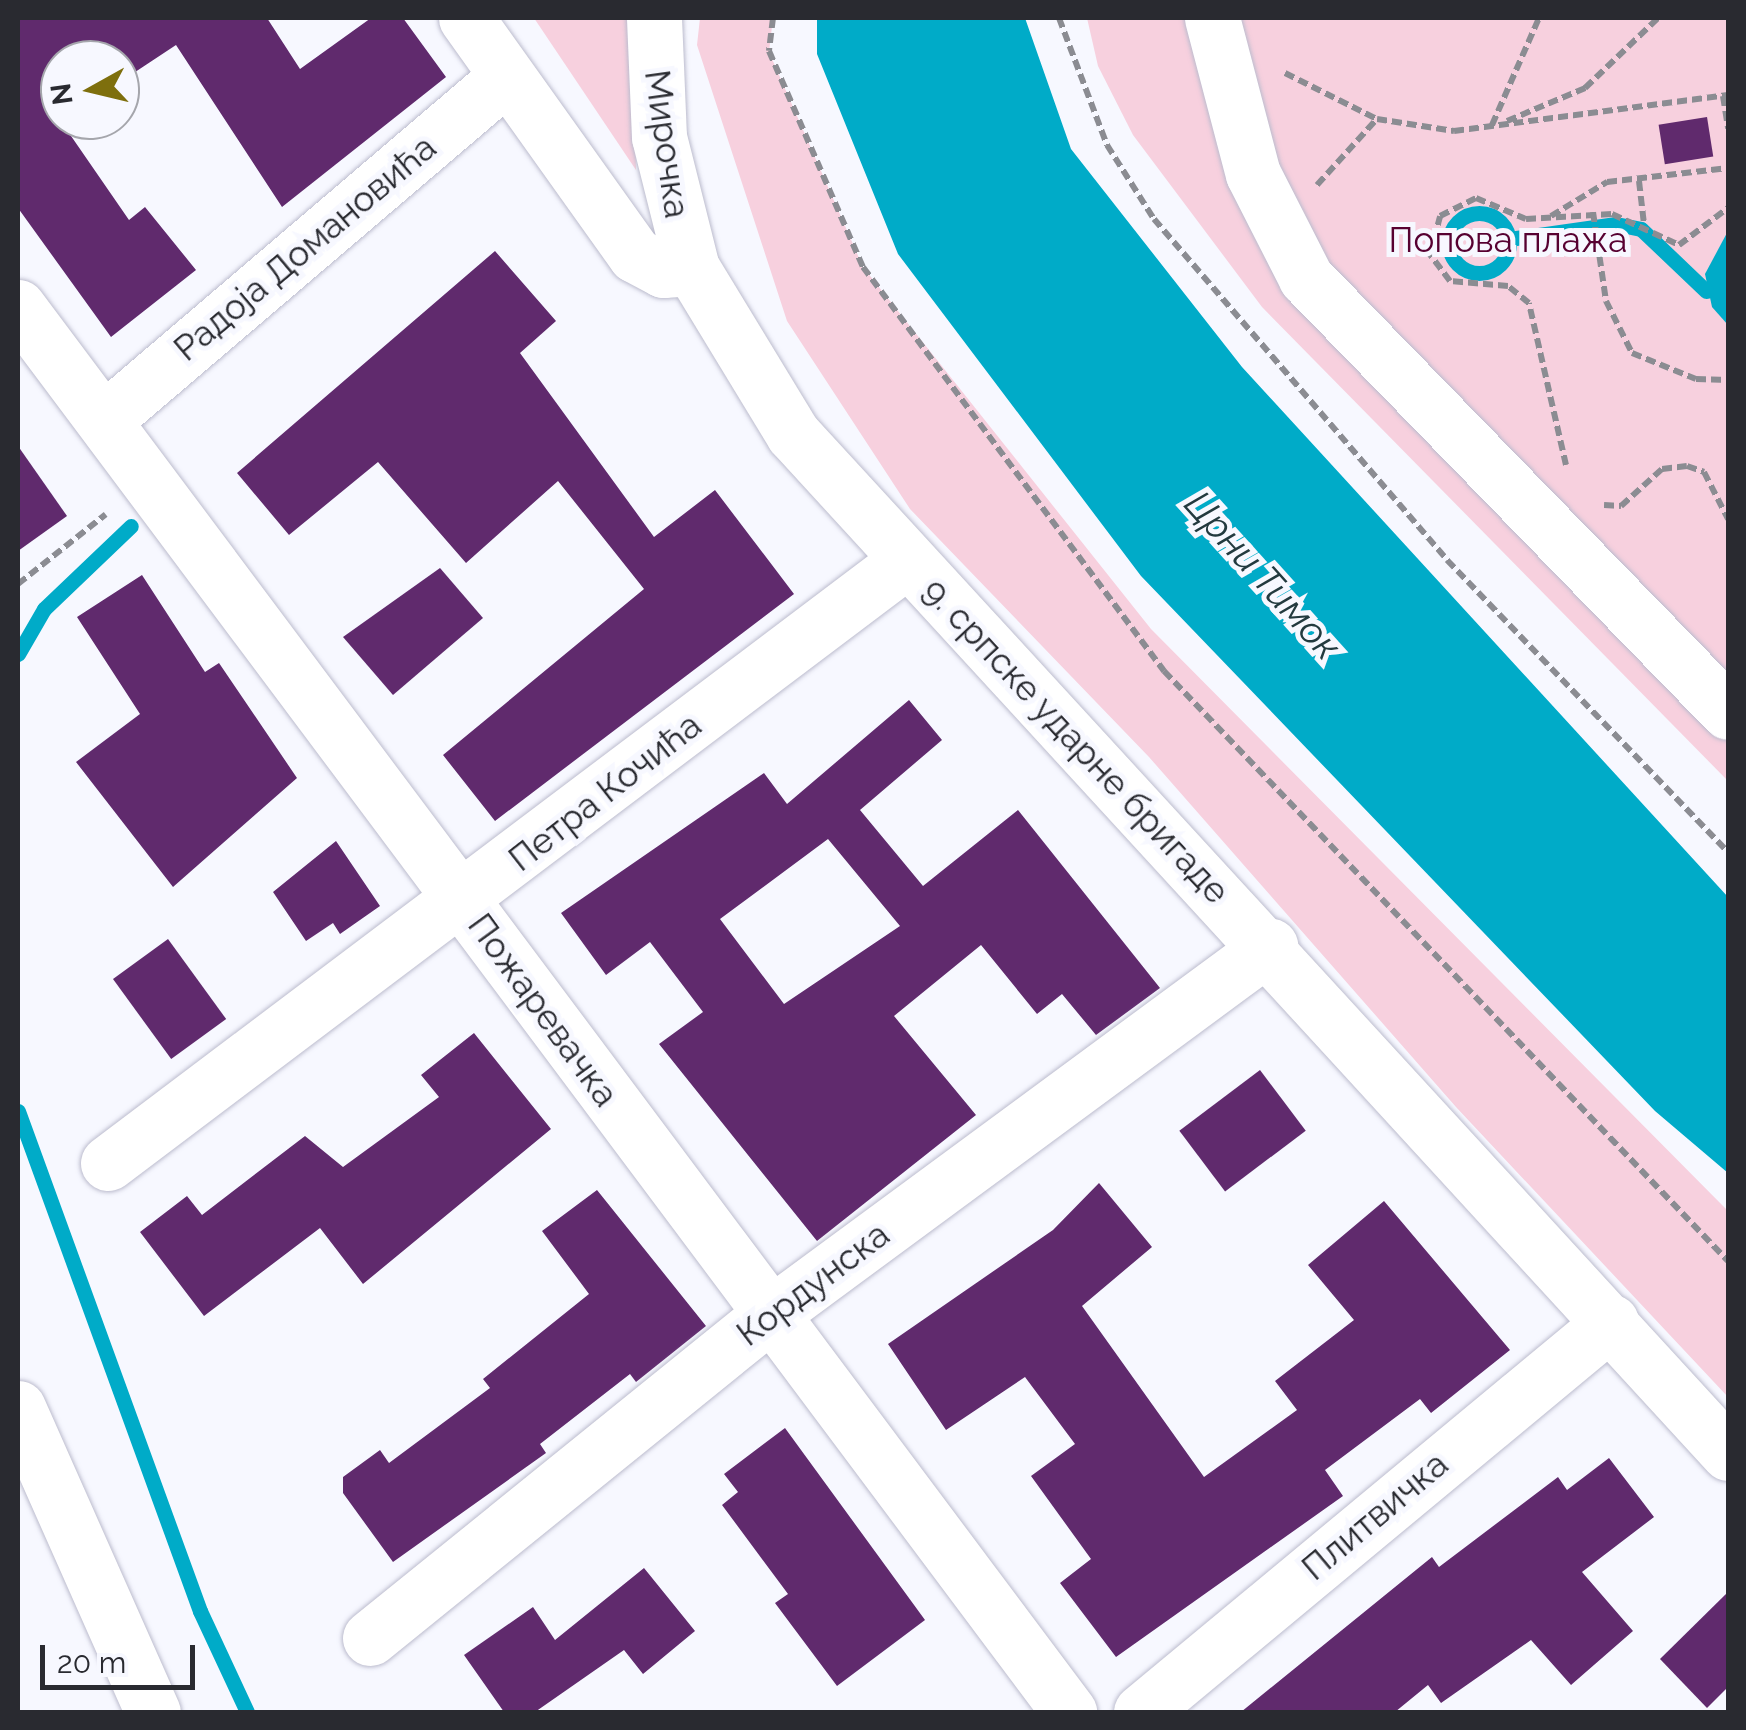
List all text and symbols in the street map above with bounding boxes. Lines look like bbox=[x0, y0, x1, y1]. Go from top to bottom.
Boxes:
north arrow bbox=[40, 40, 140, 140]
street label: Мирочка bbox=[636, 67, 698, 221]
text: N bbox=[44, 81, 80, 107]
street label: Радоја Домановића bbox=[166, 126, 444, 370]
park label: Попова плажа bbox=[1389, 219, 1627, 261]
water label: Црни Тимок bbox=[1175, 481, 1351, 669]
street label: 9. српске ударне бригаде bbox=[914, 569, 1238, 913]
street label: Петра Кочића bbox=[501, 704, 709, 880]
street label: Пожаревачка bbox=[459, 906, 627, 1114]
street label: Кордунска bbox=[729, 1213, 897, 1355]
street label: Плитвичка bbox=[1294, 1443, 1456, 1589]
scale bar bbox=[45, 1625, 200, 1687]
text: 20 m bbox=[57, 1645, 126, 1680]

